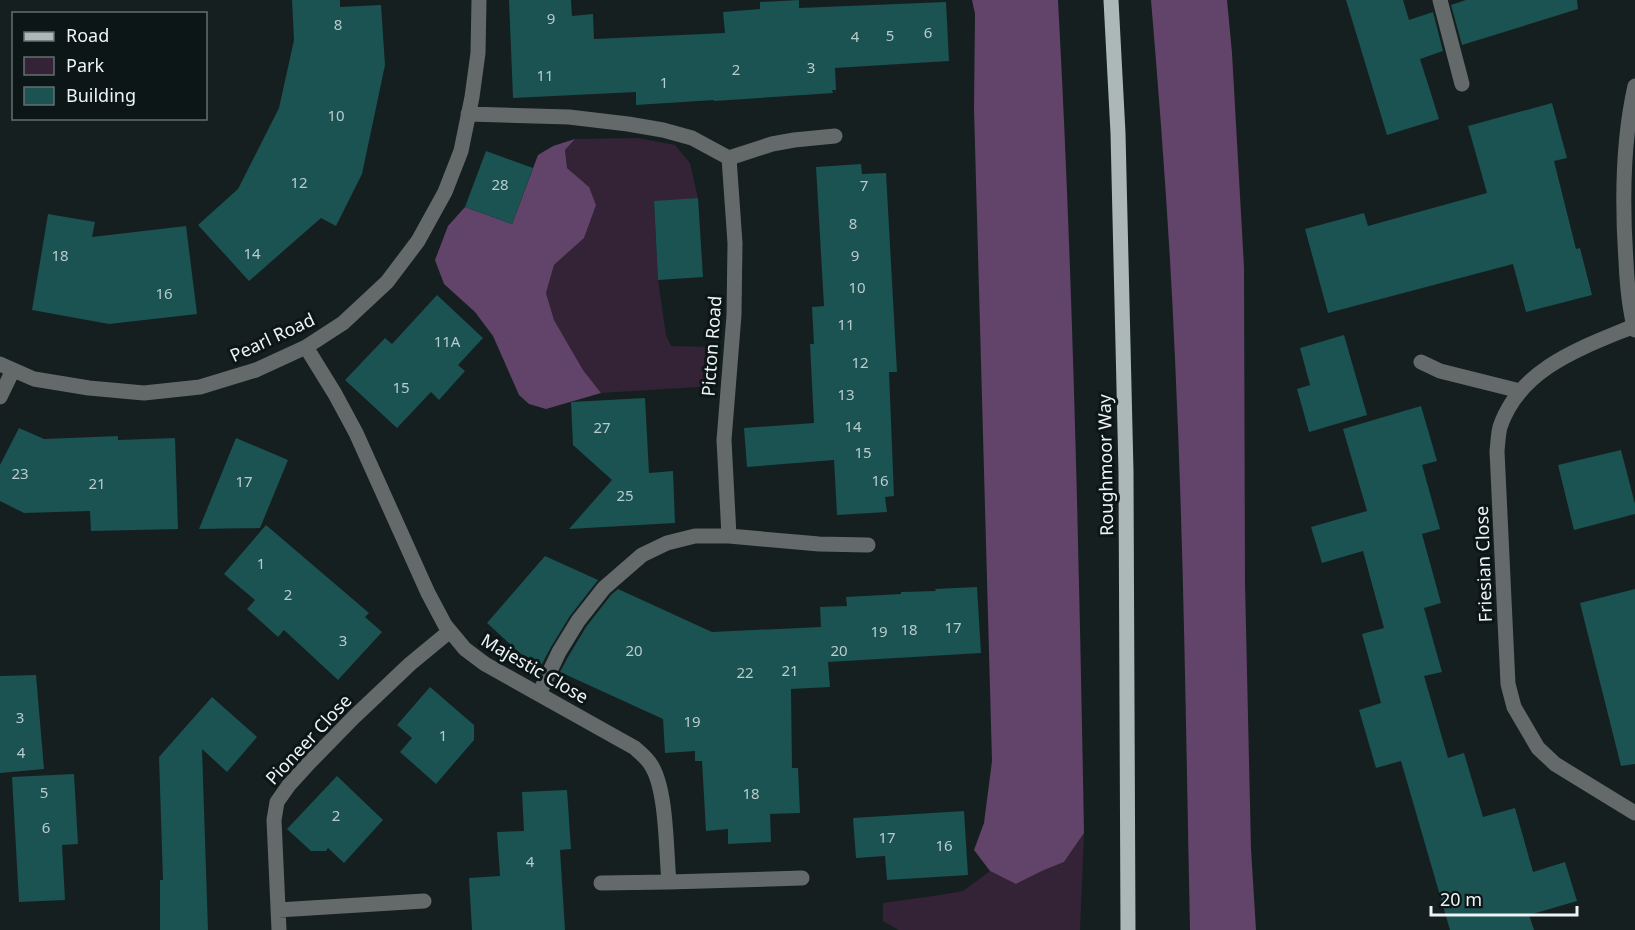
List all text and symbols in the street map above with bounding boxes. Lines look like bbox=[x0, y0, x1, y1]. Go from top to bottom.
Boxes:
house number: 9 bbox=[547, 8, 555, 28]
legend bbox=[12, 12, 207, 120]
house number: 8 bbox=[334, 14, 342, 34]
house number: 6 bbox=[924, 22, 932, 42]
text: Road bbox=[66, 23, 109, 47]
house number: 5 bbox=[886, 25, 894, 45]
house number: 4 bbox=[851, 26, 860, 46]
text: Park bbox=[66, 53, 104, 77]
house number: 3 bbox=[807, 57, 815, 77]
house number: 2 bbox=[732, 59, 740, 79]
house number: 11 bbox=[536, 65, 554, 85]
house number: 1 bbox=[660, 72, 668, 92]
text: Building bbox=[66, 83, 136, 107]
house number: 10 bbox=[327, 105, 345, 125]
house number: 12 bbox=[290, 172, 308, 192]
house number: 28 bbox=[491, 174, 509, 194]
house number: 7 bbox=[860, 175, 868, 195]
house number: 8 bbox=[849, 213, 857, 233]
house number: 14 bbox=[243, 243, 261, 263]
house number: 18 bbox=[51, 245, 69, 265]
house number: 9 bbox=[851, 245, 859, 265]
house number: 10 bbox=[848, 277, 866, 297]
house number: 16 bbox=[155, 283, 173, 303]
street label: Picton Road bbox=[696, 295, 726, 397]
street label: Pearl Road bbox=[226, 307, 318, 367]
house number: 11 bbox=[837, 314, 855, 334]
house number: 11A bbox=[434, 331, 461, 351]
house number: 12 bbox=[851, 352, 869, 372]
house number: 15 bbox=[392, 377, 410, 397]
house number: 13 bbox=[837, 384, 855, 404]
street label: Roughmoor Way bbox=[1092, 393, 1118, 536]
house number: 14 bbox=[844, 416, 862, 436]
house number: 27 bbox=[593, 417, 611, 437]
house number: 15 bbox=[854, 442, 872, 462]
house number: 23 bbox=[11, 463, 29, 483]
house number: 16 bbox=[871, 470, 889, 490]
house number: 17 bbox=[235, 471, 253, 491]
house number: 21 bbox=[88, 473, 106, 493]
house number: 25 bbox=[616, 485, 634, 505]
street label: Friesian Close bbox=[1469, 505, 1497, 623]
house number: 1 bbox=[257, 553, 265, 573]
house number: 2 bbox=[284, 584, 292, 604]
house number: 17 bbox=[944, 617, 962, 637]
house number: 18 bbox=[900, 619, 918, 639]
house number: 19 bbox=[870, 621, 888, 641]
street label: Majestic Close bbox=[477, 628, 593, 708]
house number: 3 bbox=[339, 630, 347, 650]
house number: 20 bbox=[625, 640, 643, 660]
house number: 20 bbox=[830, 640, 848, 660]
house number: 21 bbox=[781, 660, 799, 680]
house number: 22 bbox=[736, 662, 754, 682]
street label: Pioneer Close bbox=[260, 689, 356, 789]
house number: 3 bbox=[16, 707, 24, 727]
house number: 19 bbox=[683, 711, 701, 731]
house number: 1 bbox=[439, 725, 447, 745]
house number: 4 bbox=[17, 742, 26, 762]
house number: 5 bbox=[40, 782, 48, 802]
house number: 18 bbox=[742, 783, 760, 803]
house number: 2 bbox=[332, 805, 340, 825]
house number: 6 bbox=[42, 817, 50, 837]
house number: 17 bbox=[878, 827, 896, 847]
house number: 16 bbox=[935, 835, 953, 855]
house number: 4 bbox=[526, 851, 535, 871]
scale bar bbox=[1431, 879, 1576, 917]
text: 20 m bbox=[1440, 887, 1482, 911]

